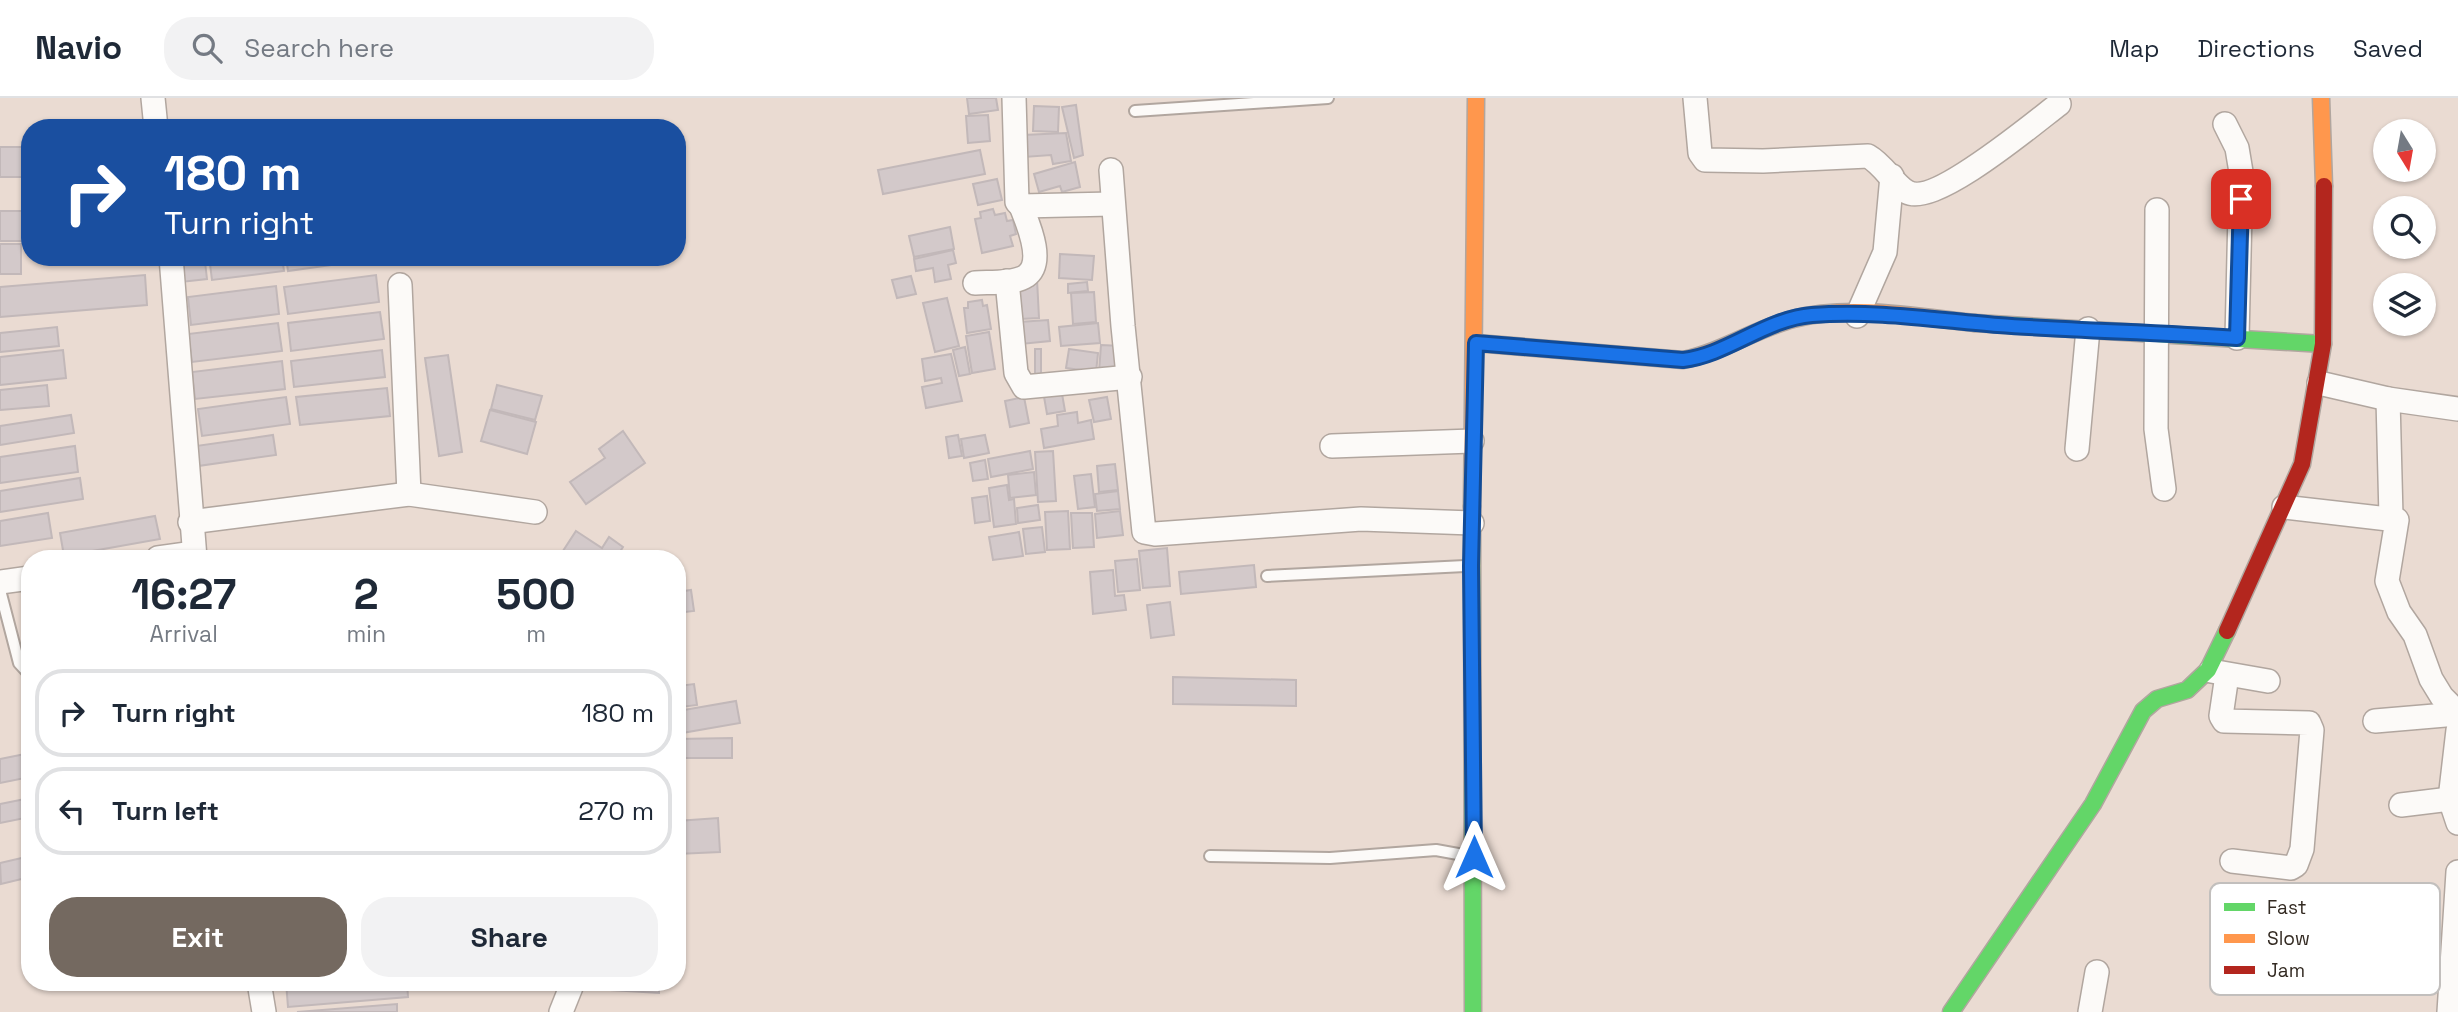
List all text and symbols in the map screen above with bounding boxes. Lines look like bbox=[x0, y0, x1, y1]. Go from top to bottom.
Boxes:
search box bbox=[164, 17, 654, 80]
text: Navio bbox=[35, 27, 122, 69]
icon: search bbox=[188, 29, 226, 67]
text: Search here bbox=[244, 31, 394, 65]
text: Map bbox=[2109, 33, 2159, 64]
text: Directions bbox=[2197, 33, 2315, 64]
text: Saved bbox=[2353, 33, 2423, 64]
north arrow bbox=[2373, 119, 2436, 182]
map controls bbox=[2373, 119, 2436, 336]
text: 180 m bbox=[164, 142, 302, 204]
icon: right bbox=[49, 147, 140, 238]
pin bbox=[2211, 169, 2271, 229]
icon: arrive bbox=[2222, 180, 2260, 218]
button: search bbox=[2373, 196, 2436, 259]
text: Turn right bbox=[164, 203, 314, 243]
button: layers bbox=[2373, 273, 2436, 336]
text: 16:27 bbox=[131, 568, 236, 621]
text: 2 bbox=[354, 568, 379, 621]
text: 500 bbox=[496, 568, 576, 621]
text: Arrival bbox=[150, 619, 218, 649]
text: min bbox=[347, 619, 386, 649]
text: m bbox=[526, 619, 546, 649]
icon: right bbox=[53, 694, 91, 732]
text: Turn right bbox=[112, 696, 236, 730]
text: 180 m bbox=[581, 696, 654, 730]
icon: left bbox=[53, 792, 91, 830]
text: Turn left bbox=[112, 794, 219, 828]
text: 270 m bbox=[578, 794, 654, 828]
position arrow bbox=[1437, 820, 1511, 894]
legend bbox=[2210, 883, 2440, 995]
text: Fast bbox=[2267, 895, 2307, 920]
button: Exit bbox=[49, 897, 347, 977]
button: Share bbox=[361, 897, 658, 977]
text: Slow bbox=[2267, 926, 2310, 951]
text: Jam bbox=[2267, 958, 2305, 983]

